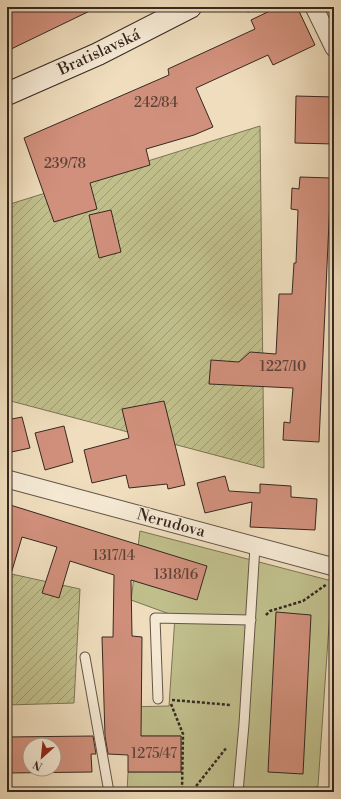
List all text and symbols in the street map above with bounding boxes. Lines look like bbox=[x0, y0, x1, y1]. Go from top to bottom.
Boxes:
street label: Bratislavská bbox=[54, 24, 144, 80]
house number: 242/84 bbox=[134, 94, 178, 112]
house number: 239/78 bbox=[44, 155, 86, 173]
house number: 1227/10 bbox=[260, 358, 306, 376]
street label: Nerudova bbox=[135, 504, 208, 542]
house number: 1317/14 bbox=[93, 547, 135, 565]
house number: 1318/16 bbox=[154, 566, 199, 584]
north arrow bbox=[22, 737, 62, 777]
house number: 1275/47 bbox=[131, 745, 177, 763]
text: N bbox=[31, 757, 45, 773]

